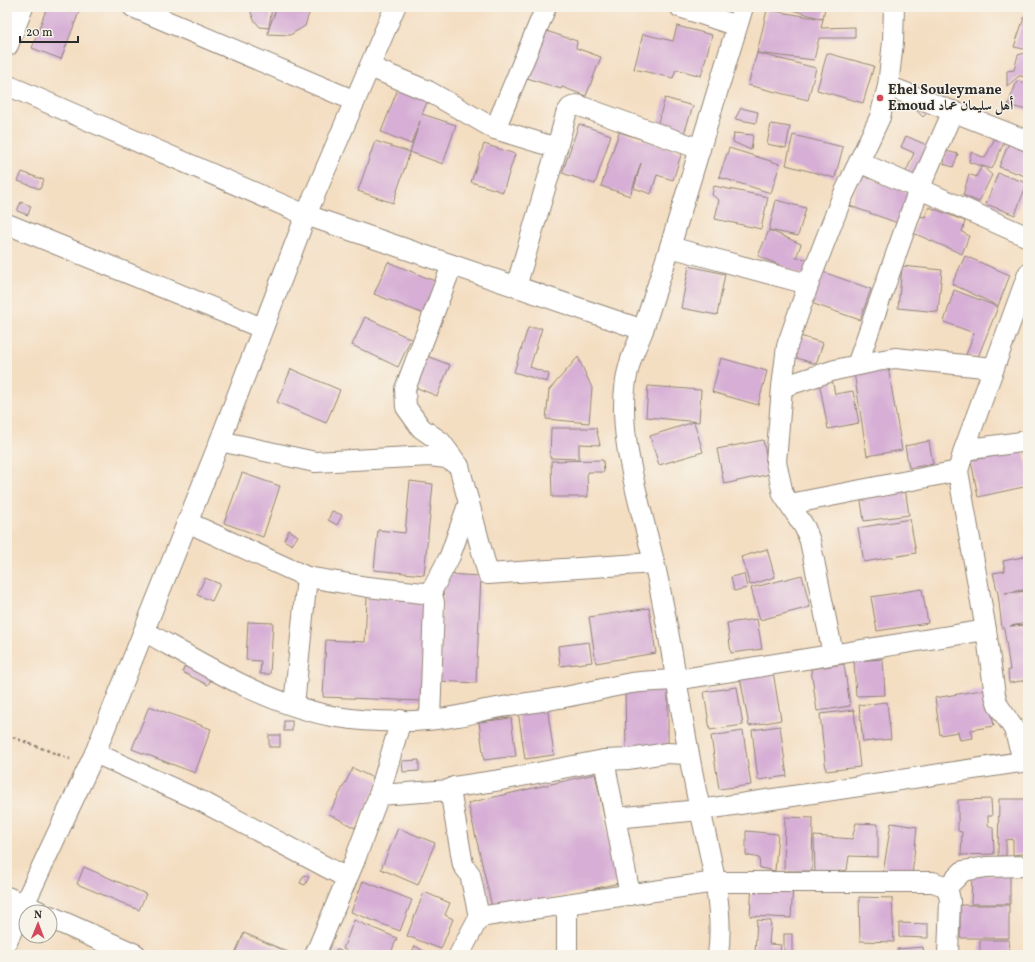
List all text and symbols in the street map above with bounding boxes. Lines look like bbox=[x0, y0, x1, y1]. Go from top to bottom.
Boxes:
scale bar bbox=[20, 18, 78, 44]
text: 20 m bbox=[26, 25, 53, 41]
place label: Ehel Souleymane Emoud أهل سليمان عماد bbox=[888, 81, 1014, 116]
marker: Ehel Souleymane Emoud أهل سليمان عماد bbox=[875, 93, 885, 103]
north arrow bbox=[18, 904, 58, 944]
text: N bbox=[34, 908, 42, 923]

